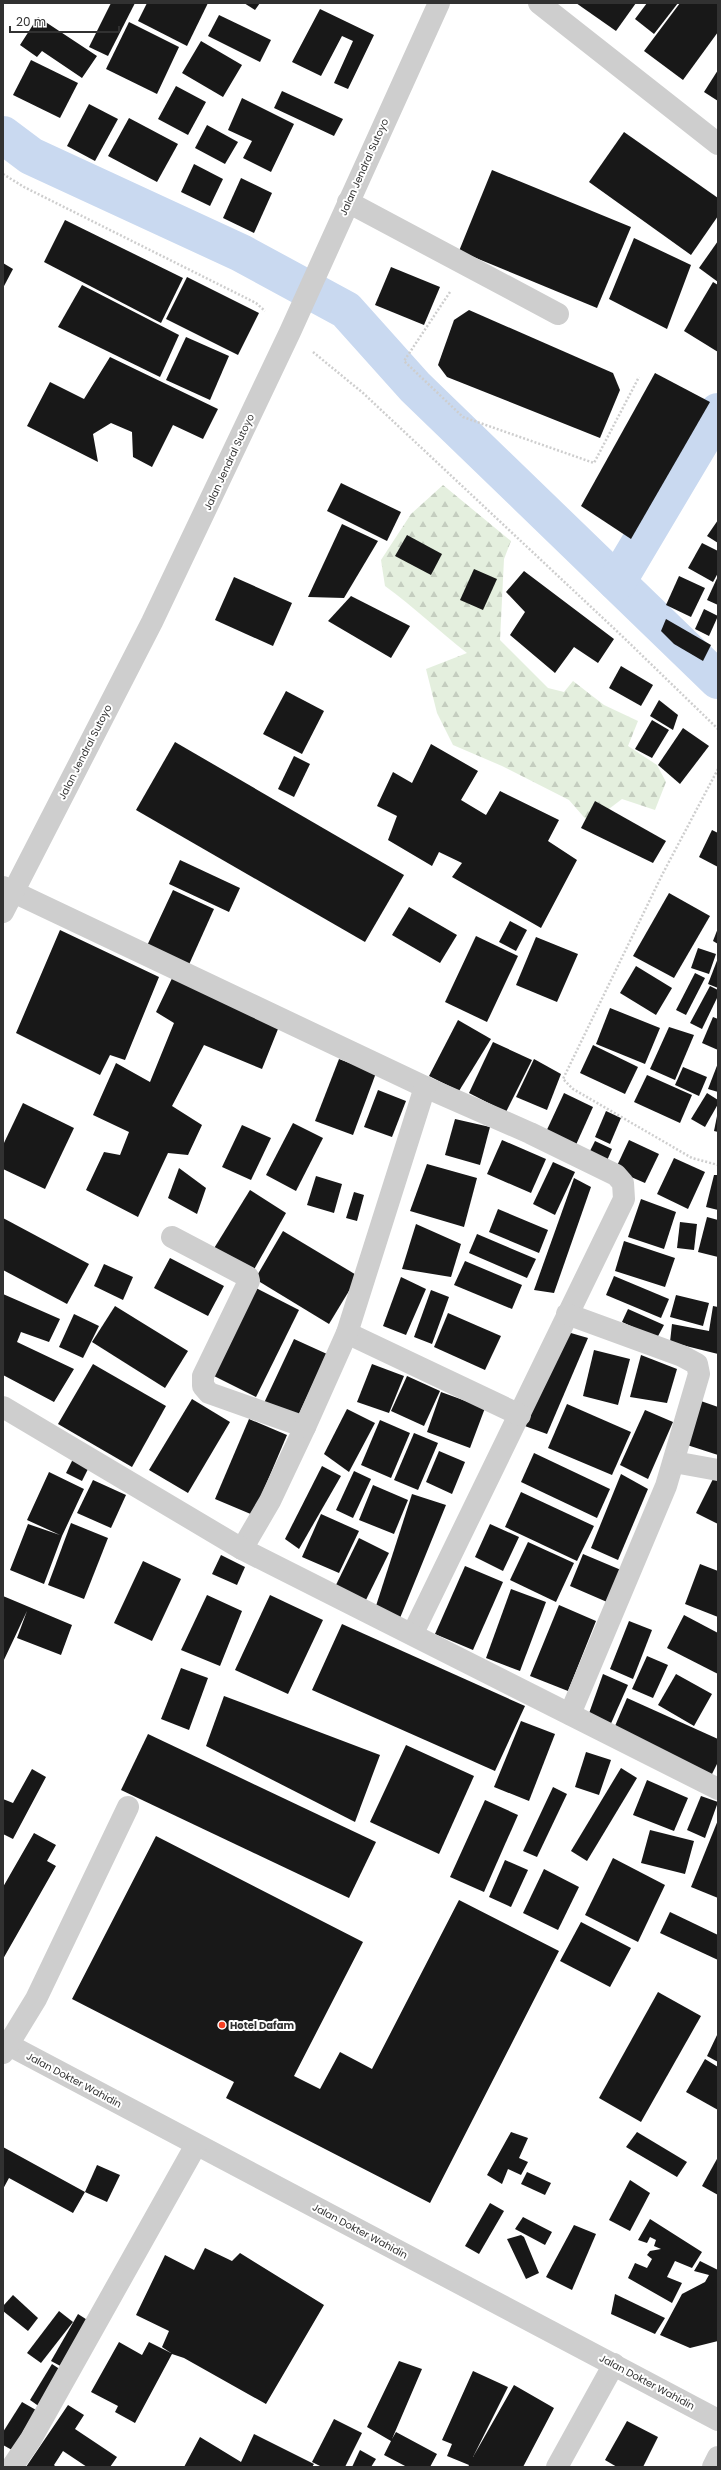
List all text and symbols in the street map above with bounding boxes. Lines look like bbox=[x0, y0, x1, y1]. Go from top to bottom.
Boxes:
scale bar bbox=[10, 8, 119, 34]
text: 20 m bbox=[16, 13, 46, 30]
street label: Jalan Jendral Sutoyo bbox=[336, 116, 392, 218]
street label: Jalan Jendral Sutoyo bbox=[200, 411, 258, 513]
street label: Jalan Jendral Sutoyo bbox=[54, 702, 116, 802]
place label: Hotel Dafam bbox=[230, 2018, 294, 2033]
marker: Hotel Dafam bbox=[217, 2020, 227, 2030]
street label: Jalan Dokter Wahidin bbox=[24, 2048, 124, 2112]
street label: Jalan Dokter Wahidin bbox=[310, 2199, 410, 2263]
street label: Jalan Dokter Wahidin bbox=[597, 2350, 697, 2414]

